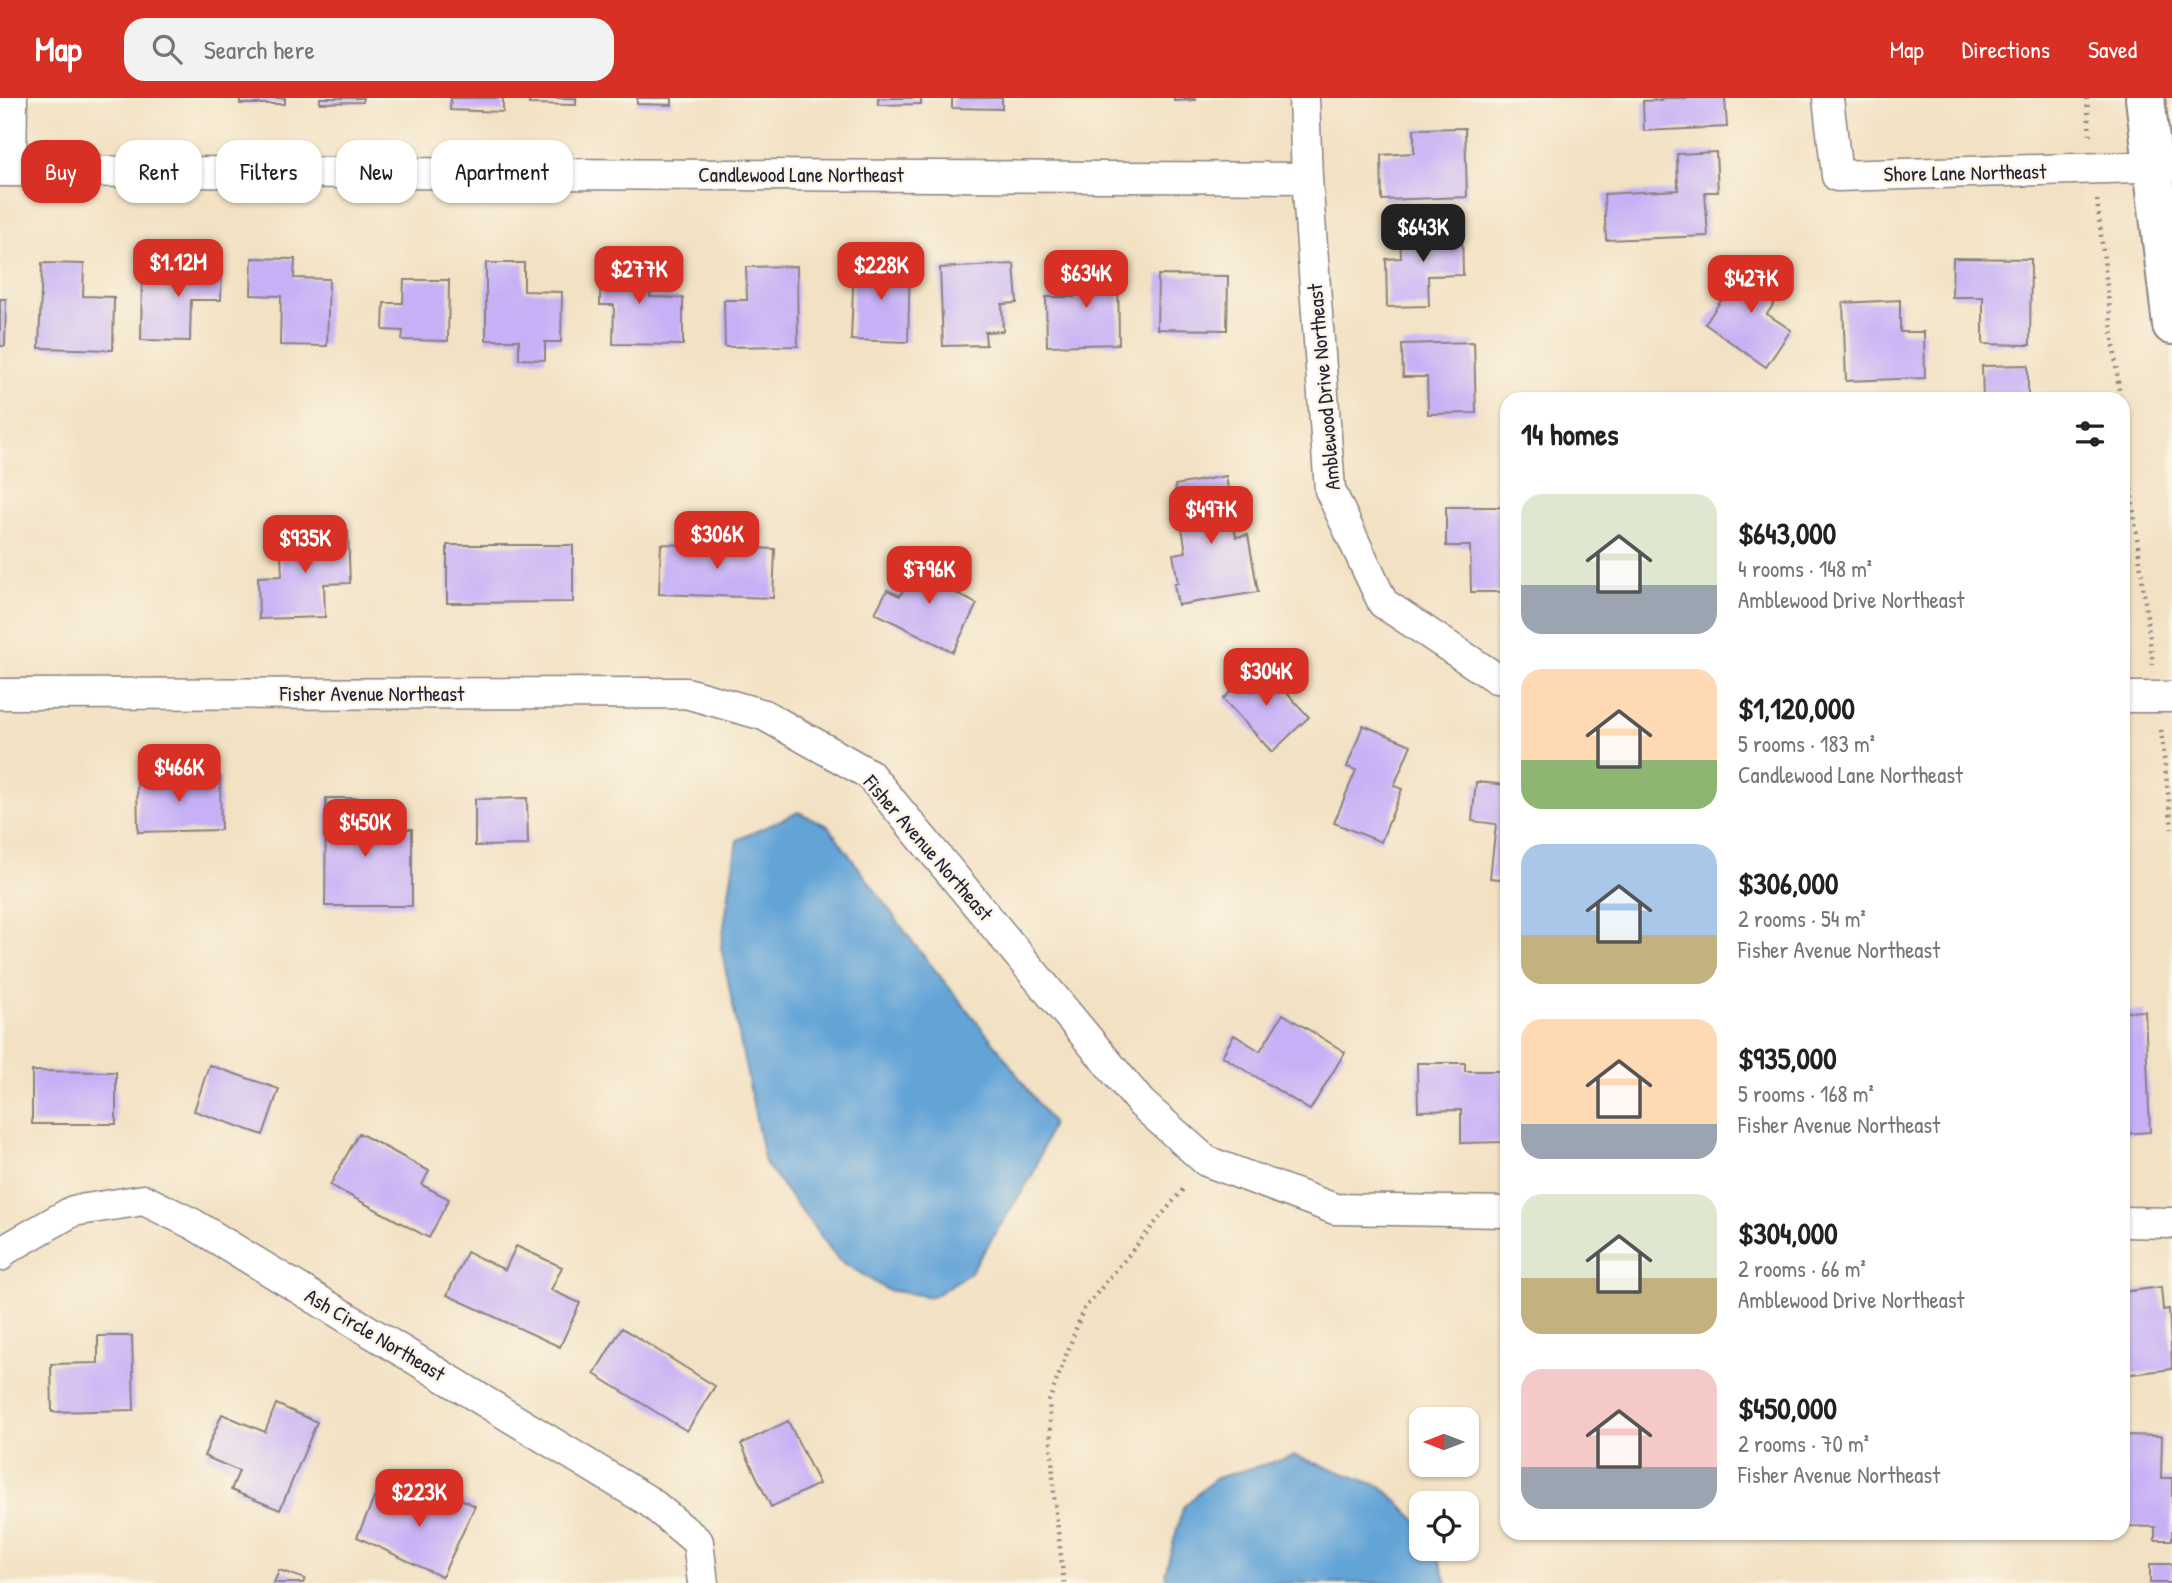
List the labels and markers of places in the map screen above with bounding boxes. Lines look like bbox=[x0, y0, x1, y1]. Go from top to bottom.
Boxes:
pin: $643K bbox=[1374, 204, 1472, 264]
pin: $1.12M bbox=[121, 240, 235, 299]
pin: $228K bbox=[832, 242, 930, 302]
pin: $277K bbox=[590, 246, 688, 306]
pin: $634K bbox=[1037, 250, 1135, 310]
pin: $427K bbox=[1702, 256, 1800, 315]
pin: $497K bbox=[1162, 486, 1260, 546]
pin: $306K bbox=[668, 512, 766, 571]
pin: $935K bbox=[256, 516, 354, 575]
pin: $796K bbox=[880, 546, 978, 606]
pin: $304K bbox=[1217, 648, 1315, 708]
pin: $466K bbox=[130, 744, 228, 804]
pin: $450K bbox=[316, 800, 414, 859]
pin: $223K bbox=[370, 1470, 468, 1529]

